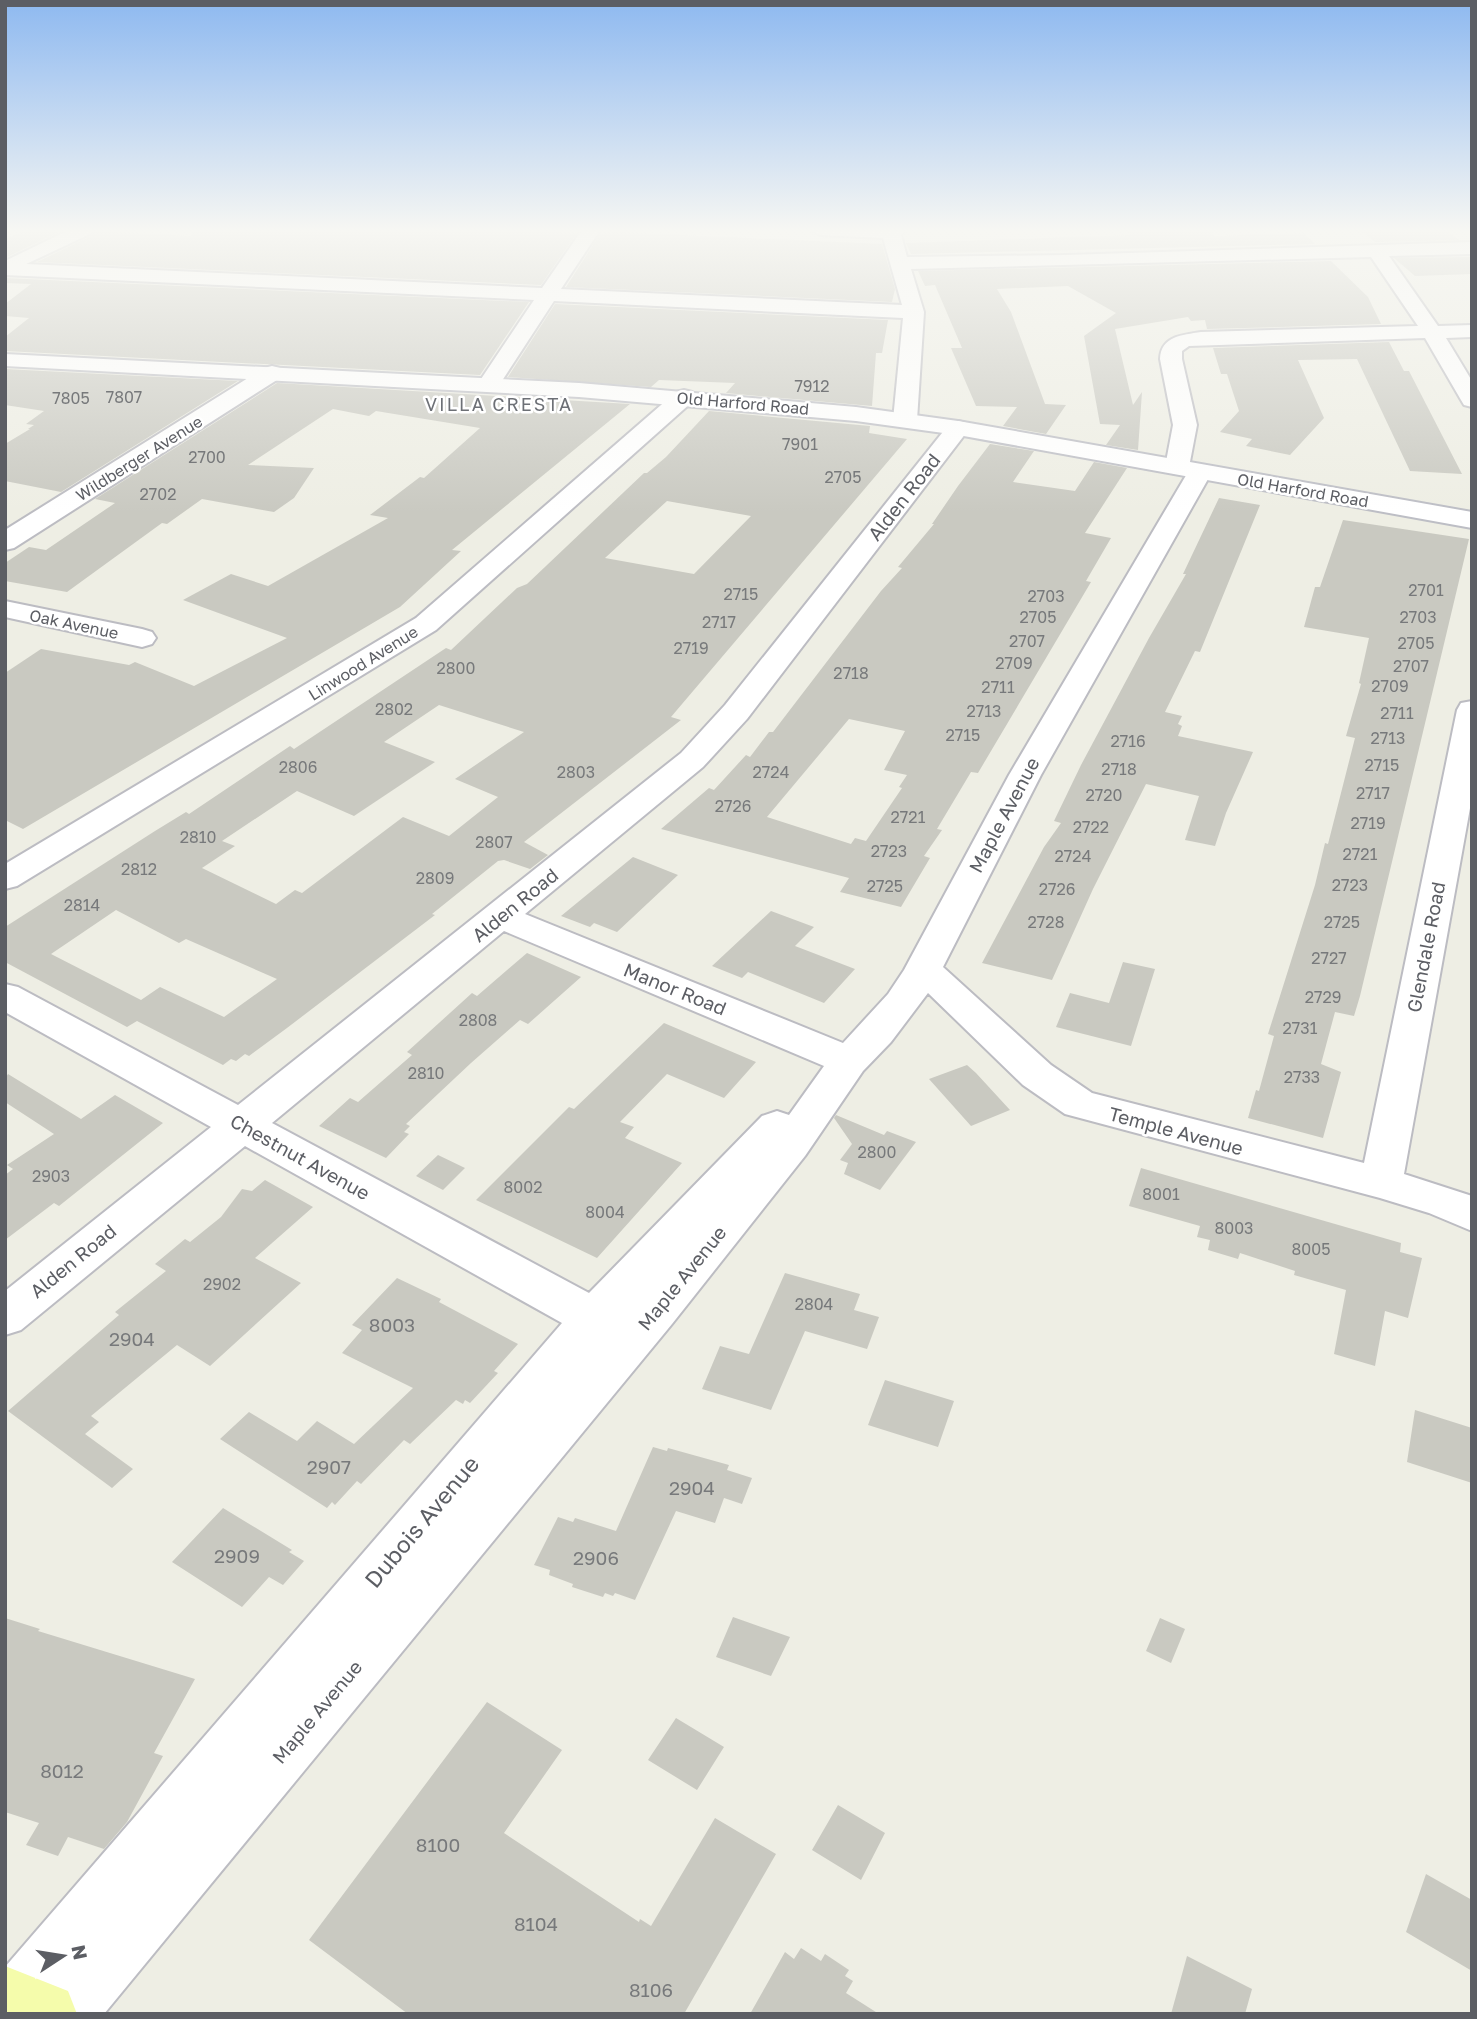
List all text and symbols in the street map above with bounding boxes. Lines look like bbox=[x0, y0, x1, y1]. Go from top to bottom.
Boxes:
house number: 7912 bbox=[794, 376, 830, 396]
house number: 7807 bbox=[106, 387, 142, 407]
street label: Old Harford Road bbox=[676, 387, 810, 419]
house number: 7805 bbox=[52, 388, 90, 408]
district label: VILLA CRESTA bbox=[425, 393, 573, 415]
street label: Wildberger Avenue bbox=[72, 411, 206, 505]
house number: 7901 bbox=[782, 434, 818, 454]
house number: 2700 bbox=[188, 447, 226, 467]
street label: Alden Road bbox=[863, 449, 945, 545]
house number: 2705 bbox=[825, 467, 861, 487]
street label: Old Harford Road bbox=[1236, 469, 1370, 511]
house number: 2702 bbox=[140, 484, 176, 504]
house number: 2701 bbox=[1408, 580, 1444, 600]
house number: 2715 bbox=[724, 584, 758, 604]
house number: 2703 bbox=[1027, 586, 1065, 606]
street label: Oak Avenue bbox=[28, 605, 120, 643]
house number: 2705 bbox=[1020, 607, 1056, 627]
house number: 2703 bbox=[1399, 607, 1437, 627]
house number: 2717 bbox=[702, 612, 736, 632]
street label: Linwood Avenue bbox=[305, 621, 421, 705]
house number: 2707 bbox=[1009, 631, 1045, 651]
house number: 2705 bbox=[1398, 633, 1434, 653]
house number: 2719 bbox=[673, 638, 709, 658]
house number: 2709 bbox=[995, 653, 1033, 673]
house number: 2707 bbox=[1393, 656, 1429, 676]
house number: 2800 bbox=[437, 658, 475, 678]
house number: 2718 bbox=[833, 663, 869, 683]
house number: 2709 bbox=[1371, 676, 1409, 696]
house number: 2711 bbox=[981, 677, 1015, 697]
house number: 2802 bbox=[375, 699, 413, 719]
house number: 2713 bbox=[967, 701, 1001, 721]
house number: 2711 bbox=[1380, 703, 1414, 723]
house number: 2715 bbox=[946, 725, 980, 745]
house number: 2713 bbox=[1371, 728, 1405, 748]
house number: 2716 bbox=[1110, 731, 1146, 751]
street label: Maple Avenue bbox=[963, 753, 1044, 876]
house number: 2715 bbox=[1365, 755, 1399, 775]
house number: 2806 bbox=[279, 757, 317, 777]
house number: 2718 bbox=[1101, 759, 1137, 779]
house number: 2803 bbox=[557, 762, 595, 782]
house number: 2724 bbox=[753, 762, 789, 782]
house number: 2717 bbox=[1356, 783, 1390, 803]
house number: 2720 bbox=[1086, 785, 1122, 805]
house number: 2726 bbox=[715, 796, 751, 816]
house number: 2721 bbox=[891, 807, 926, 827]
house number: 2719 bbox=[1350, 813, 1386, 833]
house number: 2722 bbox=[1073, 817, 1109, 837]
house number: 2810 bbox=[180, 827, 216, 847]
house number: 2807 bbox=[475, 832, 513, 852]
house number: 2723 bbox=[871, 841, 907, 861]
house number: 2721 bbox=[1343, 844, 1378, 864]
house number: 2724 bbox=[1055, 846, 1091, 866]
house number: 2812 bbox=[121, 859, 157, 879]
street label: Alden Road bbox=[467, 863, 562, 946]
house number: 2809 bbox=[416, 868, 454, 888]
house number: 2723 bbox=[1332, 875, 1368, 895]
house number: 2725 bbox=[867, 876, 903, 896]
house number: 2726 bbox=[1039, 879, 1075, 899]
street label: Glendale Road bbox=[1402, 880, 1449, 1014]
house number: 2814 bbox=[64, 895, 100, 915]
house number: 2728 bbox=[1028, 912, 1064, 932]
house number: 2725 bbox=[1324, 912, 1360, 932]
house number: 2727 bbox=[1311, 948, 1347, 968]
street label: Manor Road bbox=[620, 957, 730, 1020]
house number: 2729 bbox=[1305, 987, 1341, 1007]
house number: 2808 bbox=[459, 1010, 497, 1030]
house number: 2731 bbox=[1283, 1018, 1318, 1038]
house number: 2810 bbox=[408, 1063, 444, 1083]
house number: 2733 bbox=[1284, 1067, 1320, 1087]
street label: Temple Avenue bbox=[1106, 1102, 1246, 1160]
street label: Chestnut Avenue bbox=[226, 1109, 374, 1204]
house number: 2800 bbox=[858, 1142, 896, 1162]
house number: 2903 bbox=[32, 1166, 70, 1186]
house number: 8002 bbox=[504, 1177, 542, 1197]
house number: 8001 bbox=[1142, 1184, 1180, 1204]
house number: 8004 bbox=[585, 1202, 625, 1222]
house number: 8003 bbox=[1215, 1218, 1253, 1238]
street label: Alden Road bbox=[25, 1219, 120, 1302]
street label: Maple Avenue bbox=[633, 1221, 731, 1334]
house number: 8005 bbox=[1292, 1239, 1330, 1259]
house number: 2902 bbox=[203, 1274, 241, 1294]
house number: 2804 bbox=[795, 1294, 833, 1314]
house number: 8003 bbox=[369, 1313, 415, 1336]
house number: 2904 bbox=[109, 1327, 155, 1350]
street label: Dubois Avenue bbox=[358, 1450, 484, 1593]
house number: 2907 bbox=[307, 1455, 351, 1478]
house number: 2904 bbox=[669, 1476, 715, 1499]
house number: 2909 bbox=[214, 1544, 260, 1567]
house number: 2906 bbox=[573, 1546, 619, 1569]
street label: Maple Avenue bbox=[267, 1655, 366, 1768]
house number: 8012 bbox=[40, 1759, 84, 1782]
house number: 8100 bbox=[416, 1833, 460, 1856]
house number: 8104 bbox=[514, 1912, 558, 1935]
north arrow bbox=[28, 1921, 98, 1991]
text: N bbox=[67, 1943, 93, 1962]
house number: 8106 bbox=[629, 1978, 673, 2001]

